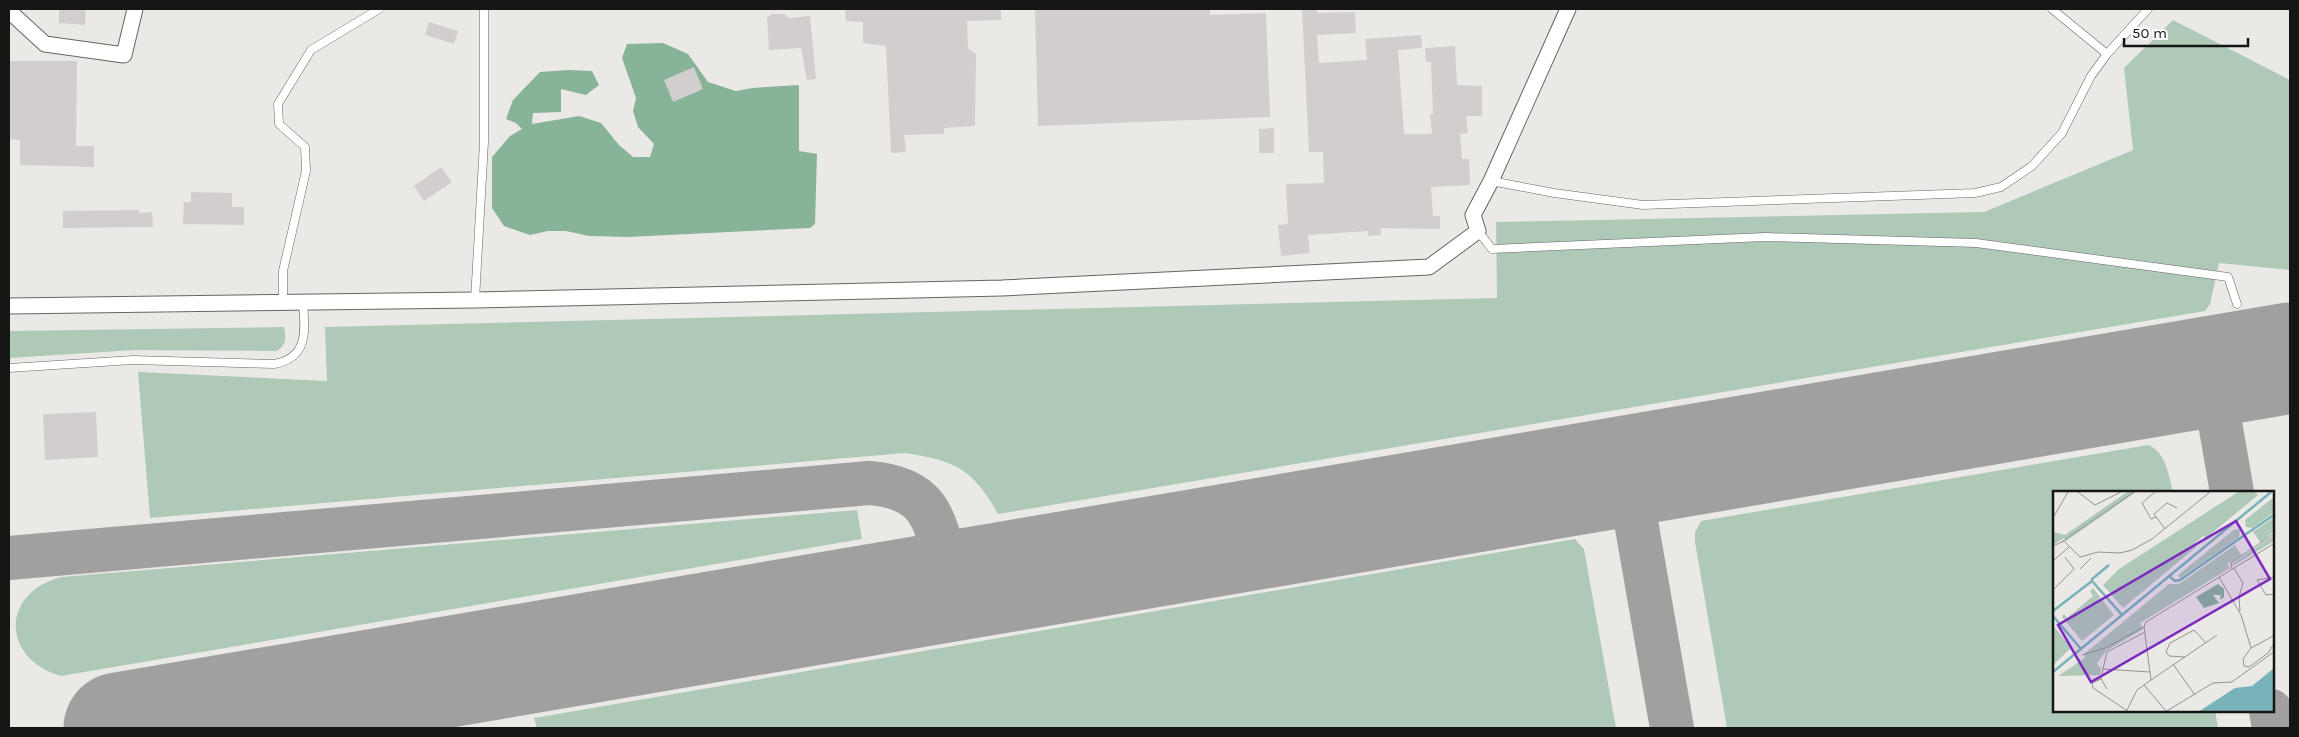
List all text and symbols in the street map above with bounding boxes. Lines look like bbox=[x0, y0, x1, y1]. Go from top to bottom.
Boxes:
scale bar bbox=[2124, 15, 2248, 47]
text: 50 m bbox=[2132, 24, 2167, 42]
inset map bbox=[2053, 491, 2274, 712]

